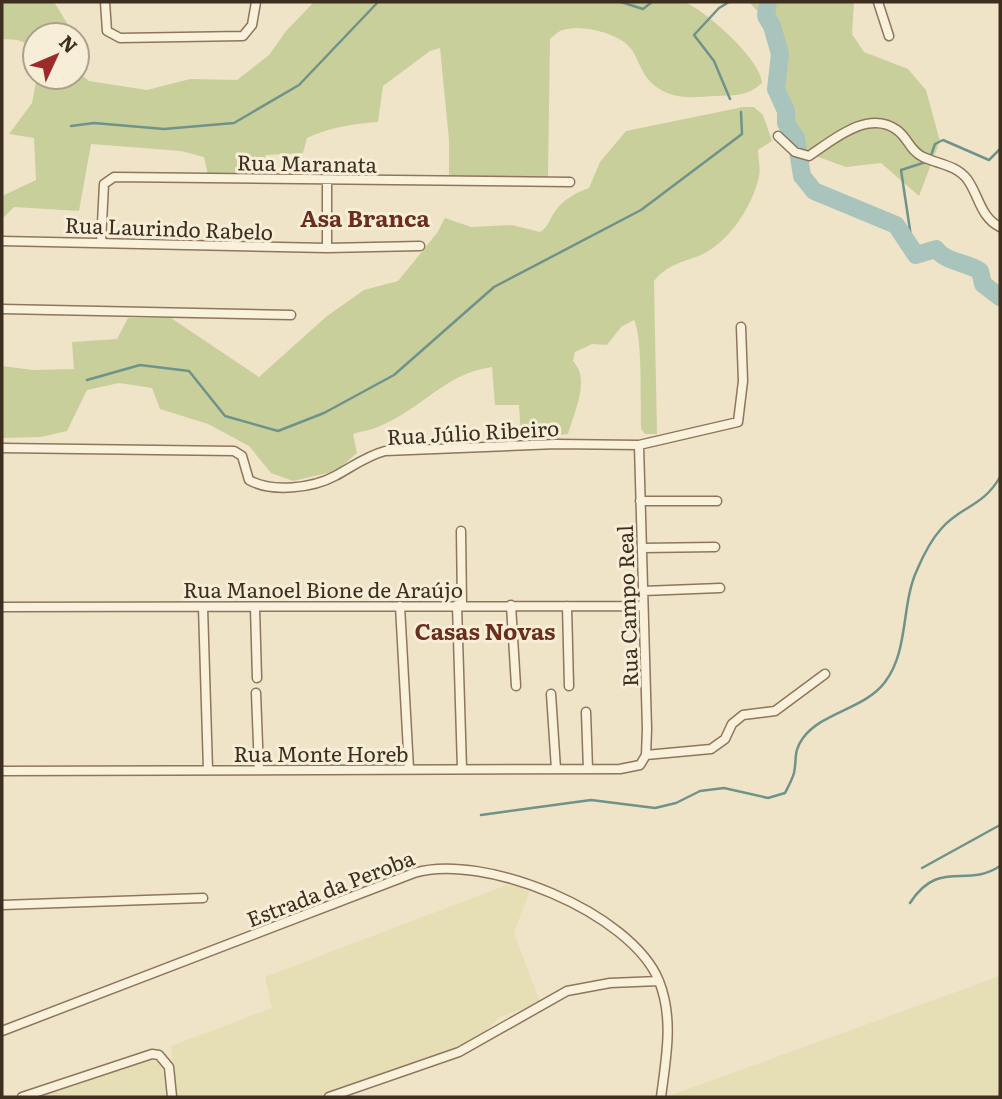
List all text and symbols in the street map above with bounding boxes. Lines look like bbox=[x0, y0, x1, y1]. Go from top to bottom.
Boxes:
north arrow bbox=[21, 21, 91, 91]
text: N bbox=[53, 28, 85, 59]
street label: Rua Maranata bbox=[237, 145, 378, 179]
district label: Asa Branca bbox=[300, 200, 431, 234]
street label: Rua Laurindo Rabelo bbox=[64, 208, 274, 246]
street label: Rua Júlio Ribeiro bbox=[386, 411, 560, 451]
street label: Rua Campo Real bbox=[608, 524, 644, 688]
street label: Rua Manoel Bione de Araújo bbox=[183, 573, 463, 604]
district label: Casas Novas bbox=[414, 613, 556, 647]
street label: Rua Monte Horeb bbox=[234, 737, 408, 768]
street label: Estrada da Peroba bbox=[242, 841, 419, 933]

